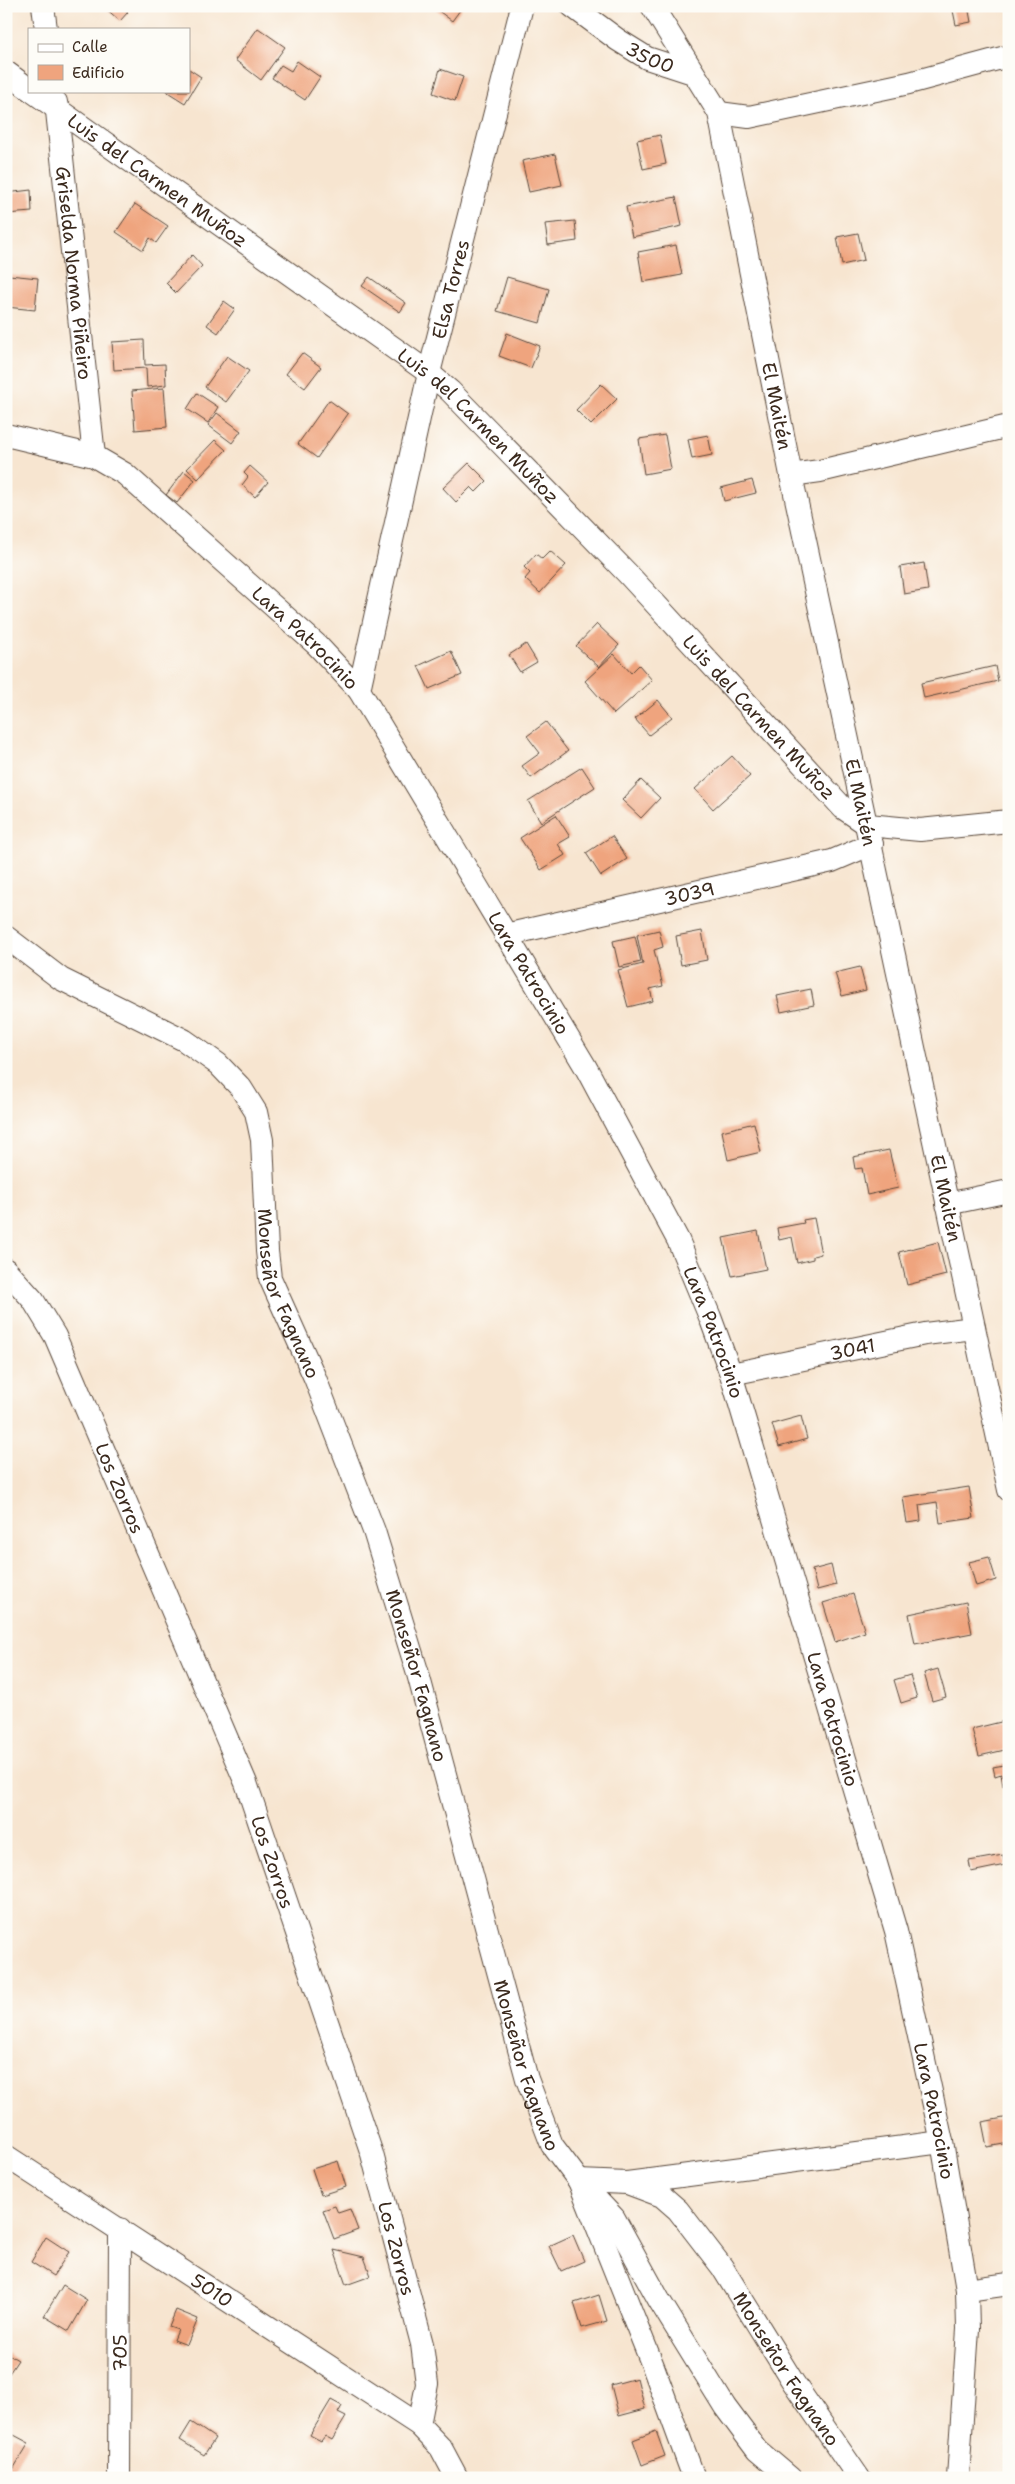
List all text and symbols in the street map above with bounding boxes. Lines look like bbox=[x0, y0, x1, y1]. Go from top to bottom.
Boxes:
legend bbox=[28, 28, 190, 92]
street label: 3500 bbox=[621, 35, 678, 79]
text: Calle bbox=[72, 37, 108, 57]
text: Edificio bbox=[72, 63, 124, 83]
street label: Luis del Carmen Muñoz bbox=[62, 108, 253, 253]
street label: Griselda Norma Piñeiro bbox=[50, 165, 98, 381]
street label: Elsa Torres bbox=[426, 237, 475, 342]
street label: Luis del Carmen Muñoz bbox=[393, 342, 565, 509]
street label: El Maitén bbox=[756, 360, 798, 452]
street label: Lara Patrocinio bbox=[247, 580, 364, 695]
street label: Luis del Carmen Muñoz bbox=[677, 629, 841, 805]
street label: El Maitén bbox=[840, 756, 883, 848]
street label: 3039 bbox=[662, 875, 717, 911]
street label: Lara Patrocinio bbox=[482, 907, 576, 1039]
street label: El Maitén bbox=[925, 1152, 968, 1244]
street label: Monseñor Fagnano bbox=[253, 1208, 326, 1382]
street label: Lara Patrocinio bbox=[678, 1262, 750, 1401]
street label: 3041 bbox=[827, 1332, 877, 1366]
street label: Los Zorros bbox=[90, 1439, 150, 1537]
street label: Monseñor Fagnano bbox=[380, 1586, 454, 1765]
street label: Lara Patrocinio bbox=[801, 1649, 865, 1789]
street label: Los Zorros bbox=[245, 1812, 300, 1912]
street label: Monseñor Fagnano bbox=[488, 1977, 566, 2155]
street label: Lara Patrocinio bbox=[908, 2040, 961, 2181]
street label: Los Zorros bbox=[372, 2199, 421, 2298]
street label: 5010 bbox=[186, 2268, 238, 2313]
street label: Monseñor Fagnano bbox=[728, 2287, 846, 2451]
street label: 705 bbox=[107, 2334, 132, 2372]

